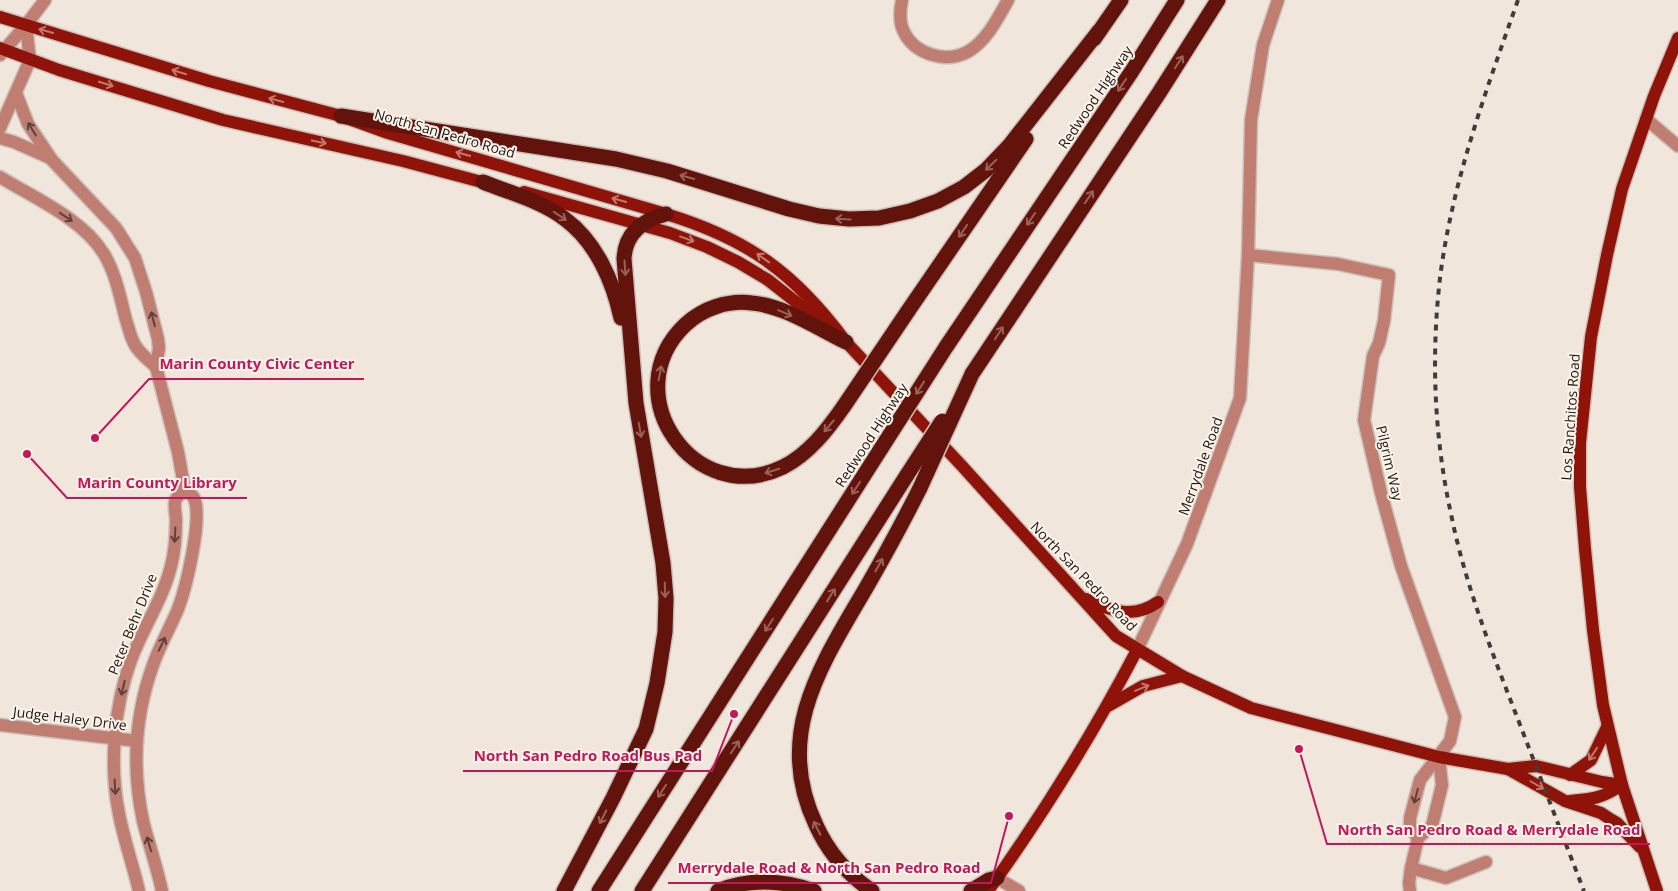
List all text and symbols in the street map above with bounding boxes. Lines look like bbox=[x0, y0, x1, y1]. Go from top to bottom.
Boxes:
one-way arrow bbox=[39, 26, 55, 36]
street label: Redwood Highway bbox=[1053, 41, 1137, 152]
one-way arrow bbox=[1173, 55, 1184, 69]
one-way arrow bbox=[171, 66, 187, 76]
one-way arrow bbox=[1117, 78, 1127, 92]
one-way arrow bbox=[97, 80, 113, 90]
one-way arrow bbox=[269, 94, 285, 104]
street label: North San Pedro Road bbox=[372, 104, 518, 162]
one-way arrow bbox=[26, 122, 36, 136]
one-way arrow bbox=[311, 138, 327, 147]
one-way arrow bbox=[456, 149, 472, 159]
one-way arrow bbox=[985, 159, 998, 171]
one-way arrow bbox=[679, 171, 695, 181]
one-way arrow bbox=[1084, 191, 1094, 205]
one-way arrow bbox=[611, 195, 627, 204]
one-way arrow bbox=[553, 211, 567, 221]
one-way arrow bbox=[59, 212, 73, 222]
one-way arrow bbox=[1026, 212, 1036, 226]
one-way arrow bbox=[836, 214, 852, 223]
one-way arrow bbox=[958, 224, 968, 238]
one-way arrow bbox=[679, 235, 694, 244]
one-way arrow bbox=[756, 253, 770, 263]
one-way arrow bbox=[620, 260, 629, 276]
one-way arrow bbox=[777, 308, 792, 318]
one-way arrow bbox=[148, 312, 157, 328]
one-way arrow bbox=[994, 326, 1004, 340]
callout: Marin County Civic Center bbox=[149, 349, 364, 379]
text: Marin County Civic Center bbox=[159, 353, 355, 373]
street label: Los Ranchitos Road bbox=[1556, 353, 1584, 481]
one-way arrow bbox=[656, 365, 665, 381]
street label: Redwood Highway bbox=[830, 378, 912, 491]
one-way arrow bbox=[915, 380, 925, 394]
street label: Merrydale Road bbox=[1173, 414, 1227, 518]
one-way arrow bbox=[824, 419, 835, 432]
one-way arrow bbox=[636, 421, 646, 437]
street label: Pilgrim Way bbox=[1372, 424, 1408, 503]
one-way arrow bbox=[764, 466, 780, 476]
callout: Marin County Library bbox=[67, 468, 247, 498]
text: Marin County Library bbox=[77, 472, 237, 492]
one-way arrow bbox=[851, 481, 861, 495]
street label: North San Pedro Road bbox=[1027, 517, 1141, 635]
one-way arrow bbox=[171, 527, 180, 543]
one-way arrow bbox=[875, 558, 884, 573]
street label: Peter Behr Drive bbox=[103, 570, 161, 677]
one-way arrow bbox=[661, 582, 670, 598]
one-way arrow bbox=[826, 588, 837, 602]
one-way arrow bbox=[763, 618, 774, 632]
one-way arrow bbox=[158, 637, 167, 652]
one-way arrow bbox=[118, 679, 127, 695]
one-way arrow bbox=[1134, 682, 1149, 692]
street label: Judge Haley Drive bbox=[10, 701, 128, 734]
one-way arrow bbox=[730, 740, 740, 754]
callout: North San Pedro Road Bus Pad bbox=[463, 741, 712, 771]
text: North San Pedro Road Bus Pad bbox=[474, 745, 702, 765]
one-way arrow bbox=[1588, 747, 1598, 761]
one-way arrow bbox=[111, 779, 120, 795]
one-way arrow bbox=[1529, 781, 1543, 791]
one-way arrow bbox=[657, 784, 667, 798]
one-way arrow bbox=[1411, 787, 1420, 803]
one-way arrow bbox=[598, 810, 608, 825]
callout: North San Pedro Road & Merrydale Road bbox=[1327, 814, 1650, 844]
text: North San Pedro Road & Merrydale Road bbox=[1338, 819, 1640, 839]
one-way arrow bbox=[812, 821, 822, 836]
one-way arrow bbox=[144, 836, 154, 852]
callout: Merrydale Road & North San Pedro Road bbox=[668, 853, 991, 883]
text: Merrydale Road & North San Pedro Road bbox=[678, 857, 980, 877]

